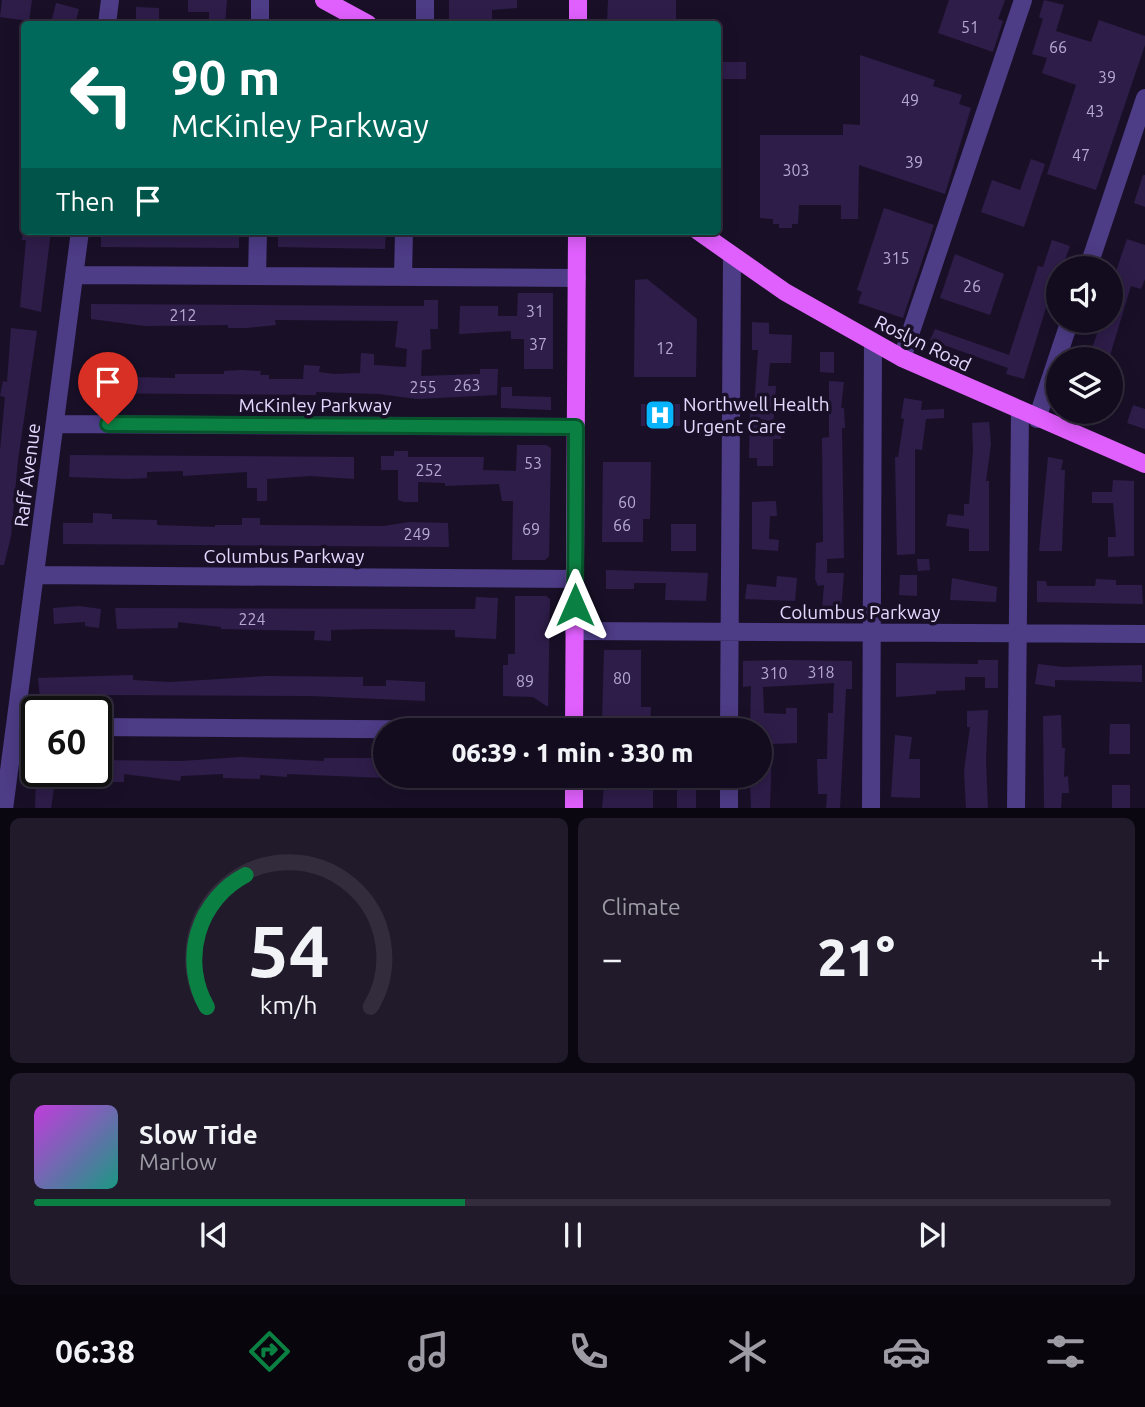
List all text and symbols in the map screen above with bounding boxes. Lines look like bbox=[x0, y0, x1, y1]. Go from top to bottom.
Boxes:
house number: 51 bbox=[961, 18, 979, 36]
house number: 66 bbox=[1049, 38, 1067, 56]
icon: left bbox=[56, 49, 147, 140]
text: 90 m bbox=[171, 49, 280, 104]
house number: 39 bbox=[1098, 68, 1116, 86]
house number: 49 bbox=[901, 91, 919, 109]
house number: 43 bbox=[1086, 102, 1104, 120]
text: McKinley Parkway bbox=[171, 107, 429, 143]
house number: 47 bbox=[1072, 146, 1090, 164]
house number: 39 bbox=[905, 153, 923, 171]
house number: 303 bbox=[782, 161, 810, 179]
icon: arrive bbox=[129, 182, 167, 220]
text: Then bbox=[56, 187, 115, 216]
house number: 315 bbox=[882, 249, 910, 267]
map controls bbox=[1046, 256, 1123, 424]
button: sound bbox=[1046, 256, 1123, 333]
house number: 26 bbox=[963, 277, 981, 295]
house number: 31 bbox=[526, 302, 544, 320]
house number: 212 bbox=[169, 306, 197, 324]
street label: Roslyn Road bbox=[871, 310, 975, 376]
house number: 37 bbox=[529, 335, 547, 353]
house number: 12 bbox=[656, 339, 674, 357]
button: layers bbox=[1046, 347, 1123, 424]
pin bbox=[78, 352, 138, 424]
icon: arrive bbox=[89, 363, 127, 401]
house number: 263 bbox=[453, 376, 481, 394]
house number: 255 bbox=[409, 378, 437, 396]
place label: Northwell Health Urgent Care bbox=[683, 393, 830, 437]
street label: McKinley Parkway bbox=[238, 394, 392, 416]
hospital icon: Northwell Health Urgent Care bbox=[643, 398, 677, 432]
street label: Raff Avenue bbox=[10, 422, 44, 528]
house number: 53 bbox=[524, 454, 542, 472]
house number: 252 bbox=[415, 461, 443, 479]
house number: 60 bbox=[618, 493, 636, 511]
house number: 66 bbox=[613, 516, 631, 534]
house number: 69 bbox=[522, 520, 540, 538]
house number: 249 bbox=[403, 525, 431, 543]
street label: Columbus Parkway bbox=[204, 545, 364, 567]
position arrow bbox=[538, 568, 612, 642]
street label: Columbus Parkway bbox=[780, 601, 940, 623]
house number: 224 bbox=[238, 610, 266, 628]
house number: 318 bbox=[807, 663, 835, 681]
house number: 310 bbox=[760, 664, 788, 682]
house number: 80 bbox=[613, 669, 631, 687]
house number: 89 bbox=[516, 672, 534, 690]
speed limit sign: 60 bbox=[21, 696, 112, 787]
text: 06:39 · 1 min · 330 m bbox=[452, 738, 693, 767]
text: Climate bbox=[602, 894, 681, 919]
text: 54 bbox=[248, 909, 330, 991]
text: 21° bbox=[817, 928, 895, 986]
text: − bbox=[602, 937, 623, 979]
text: + bbox=[1090, 937, 1111, 979]
text: km/h bbox=[260, 990, 318, 1018]
text: Slow Tide bbox=[139, 1120, 258, 1149]
text: Marlow bbox=[139, 1149, 217, 1174]
icon: previous bbox=[195, 1216, 233, 1254]
icon: pause bbox=[554, 1216, 592, 1254]
icon: next bbox=[913, 1216, 951, 1254]
icon: directions bbox=[245, 1327, 294, 1376]
icon: music bbox=[404, 1327, 453, 1376]
icon: phone bbox=[564, 1327, 613, 1376]
icon: climate bbox=[723, 1327, 772, 1376]
icon: car bbox=[882, 1327, 931, 1376]
icon: filters bbox=[1041, 1327, 1090, 1376]
text: 06:38 bbox=[55, 1333, 135, 1369]

